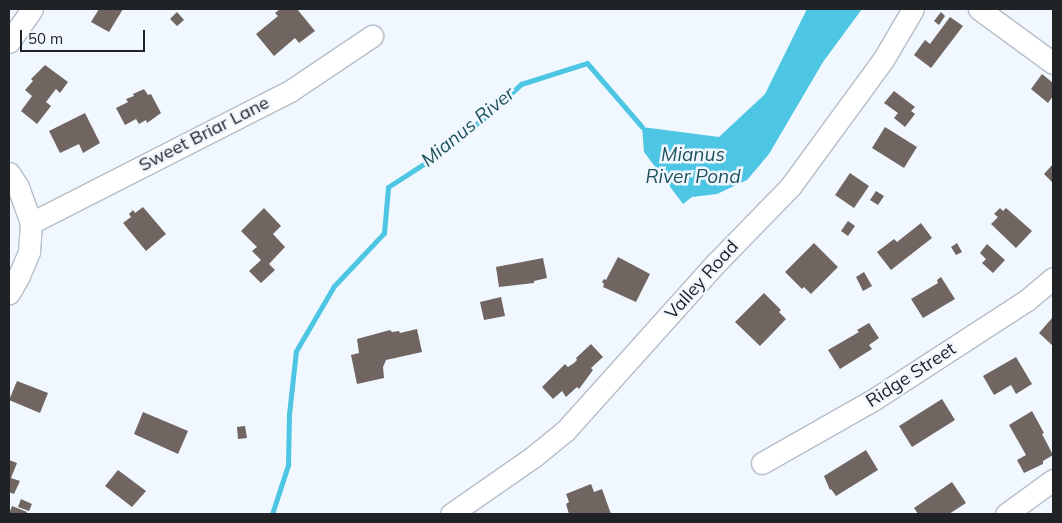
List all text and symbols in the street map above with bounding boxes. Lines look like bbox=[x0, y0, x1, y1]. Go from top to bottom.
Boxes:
scale bar bbox=[22, 20, 148, 52]
text: 50 m bbox=[28, 29, 63, 48]
water label: Mianus River bbox=[417, 82, 519, 172]
street label: Sweet Briar Lane bbox=[135, 92, 273, 176]
water label: Mianus River Pond bbox=[645, 144, 741, 188]
street label: Valley Road bbox=[661, 236, 743, 324]
street label: Ridge Street bbox=[862, 338, 960, 412]

